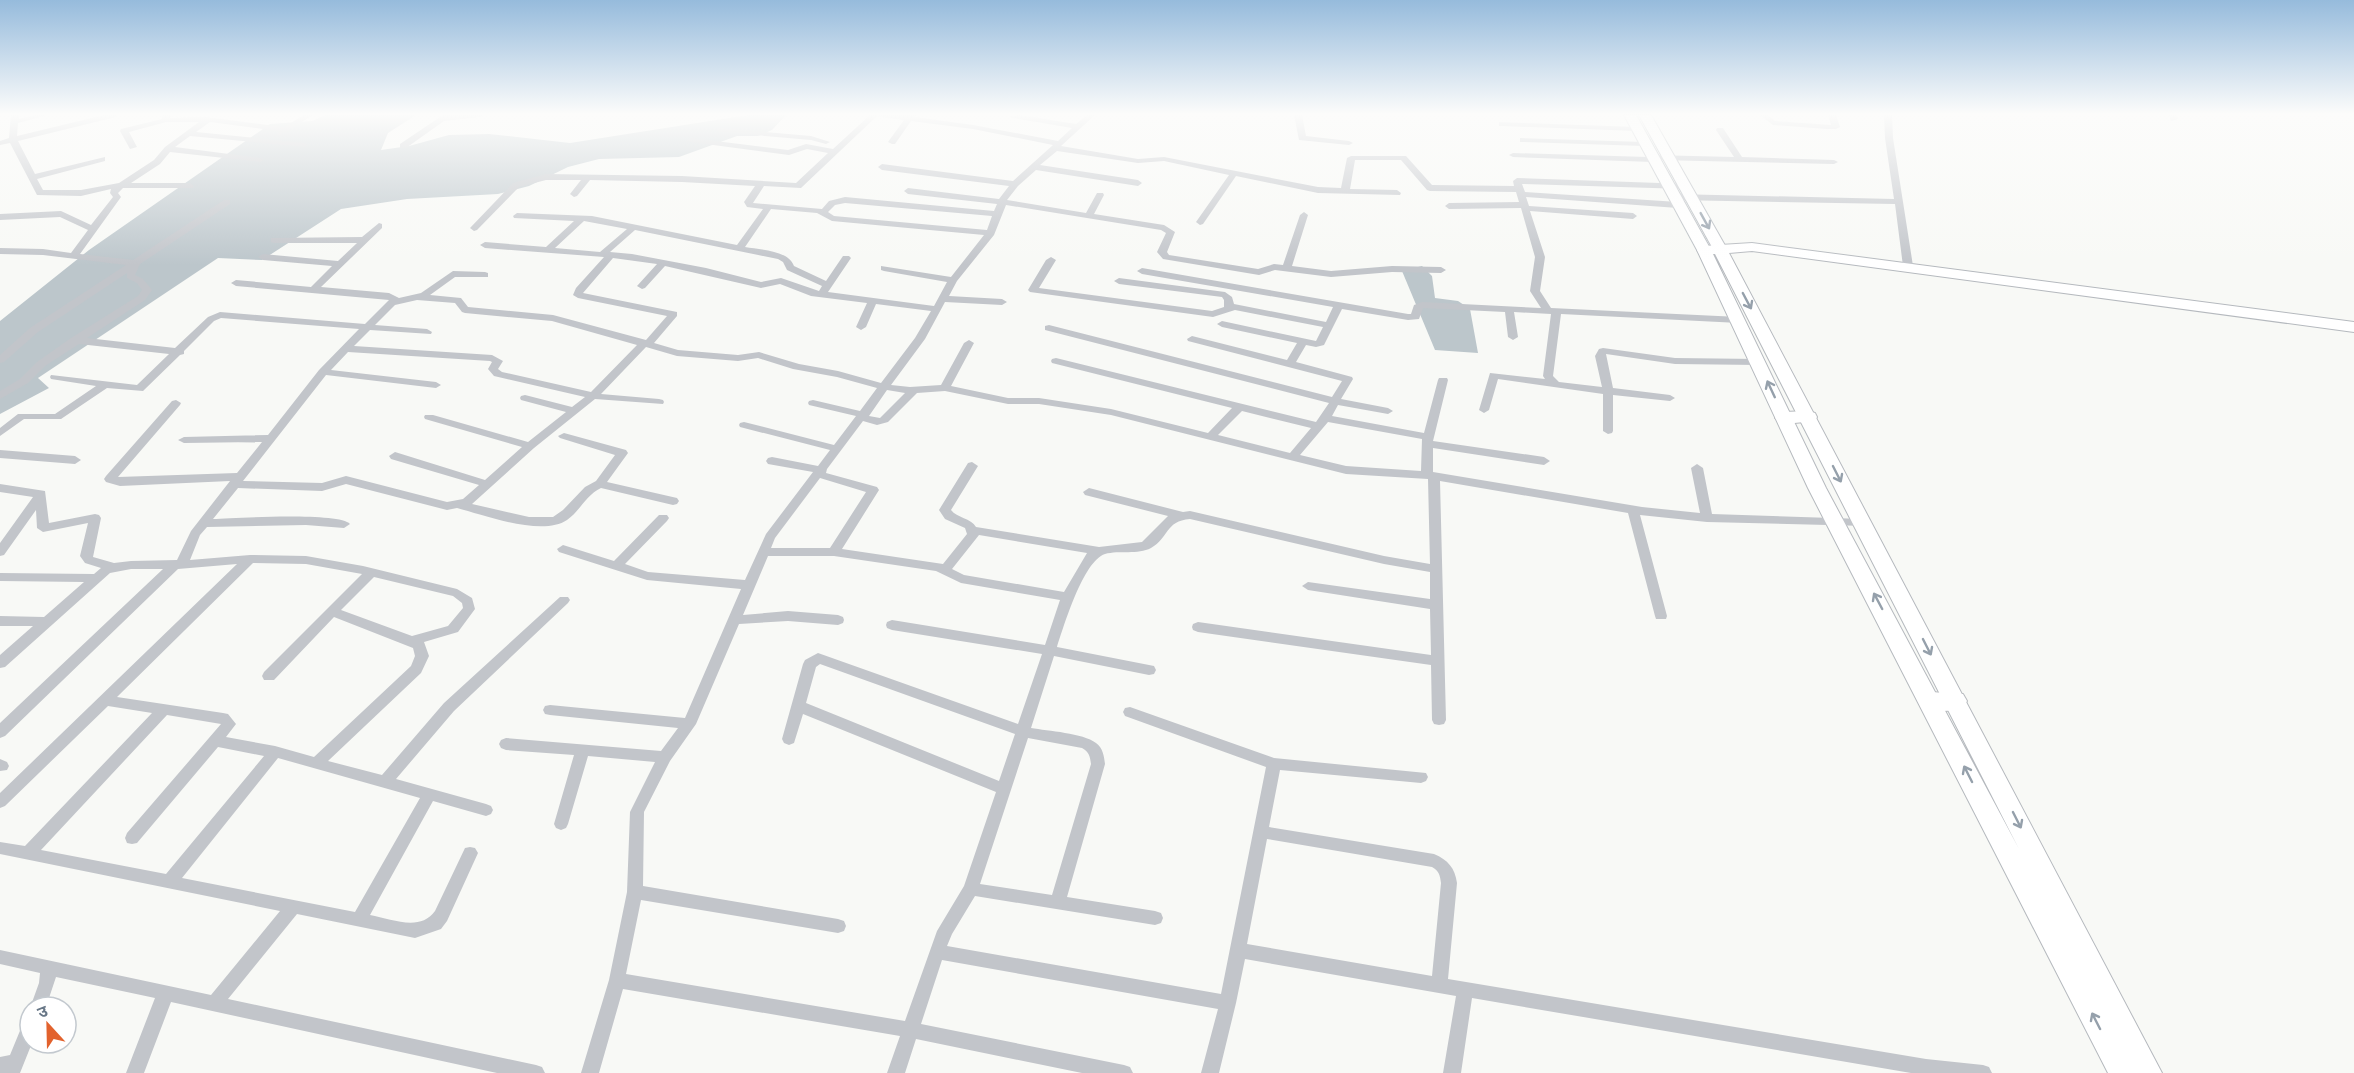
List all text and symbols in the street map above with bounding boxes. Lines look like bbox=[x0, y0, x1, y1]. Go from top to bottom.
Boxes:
one-way arrow bbox=[1699, 212, 1711, 229]
one-way arrow bbox=[1742, 292, 1754, 310]
one-way arrow bbox=[1765, 381, 1776, 399]
one-way arrow bbox=[1832, 465, 1844, 483]
one-way arrow bbox=[1871, 592, 1883, 610]
one-way arrow bbox=[1921, 638, 1933, 655]
one-way arrow bbox=[1962, 765, 1973, 783]
one-way arrow bbox=[2011, 811, 2023, 828]
north arrow bbox=[18, 995, 78, 1055]
text: उ bbox=[35, 1001, 51, 1022]
one-way arrow bbox=[2090, 1012, 2102, 1030]

